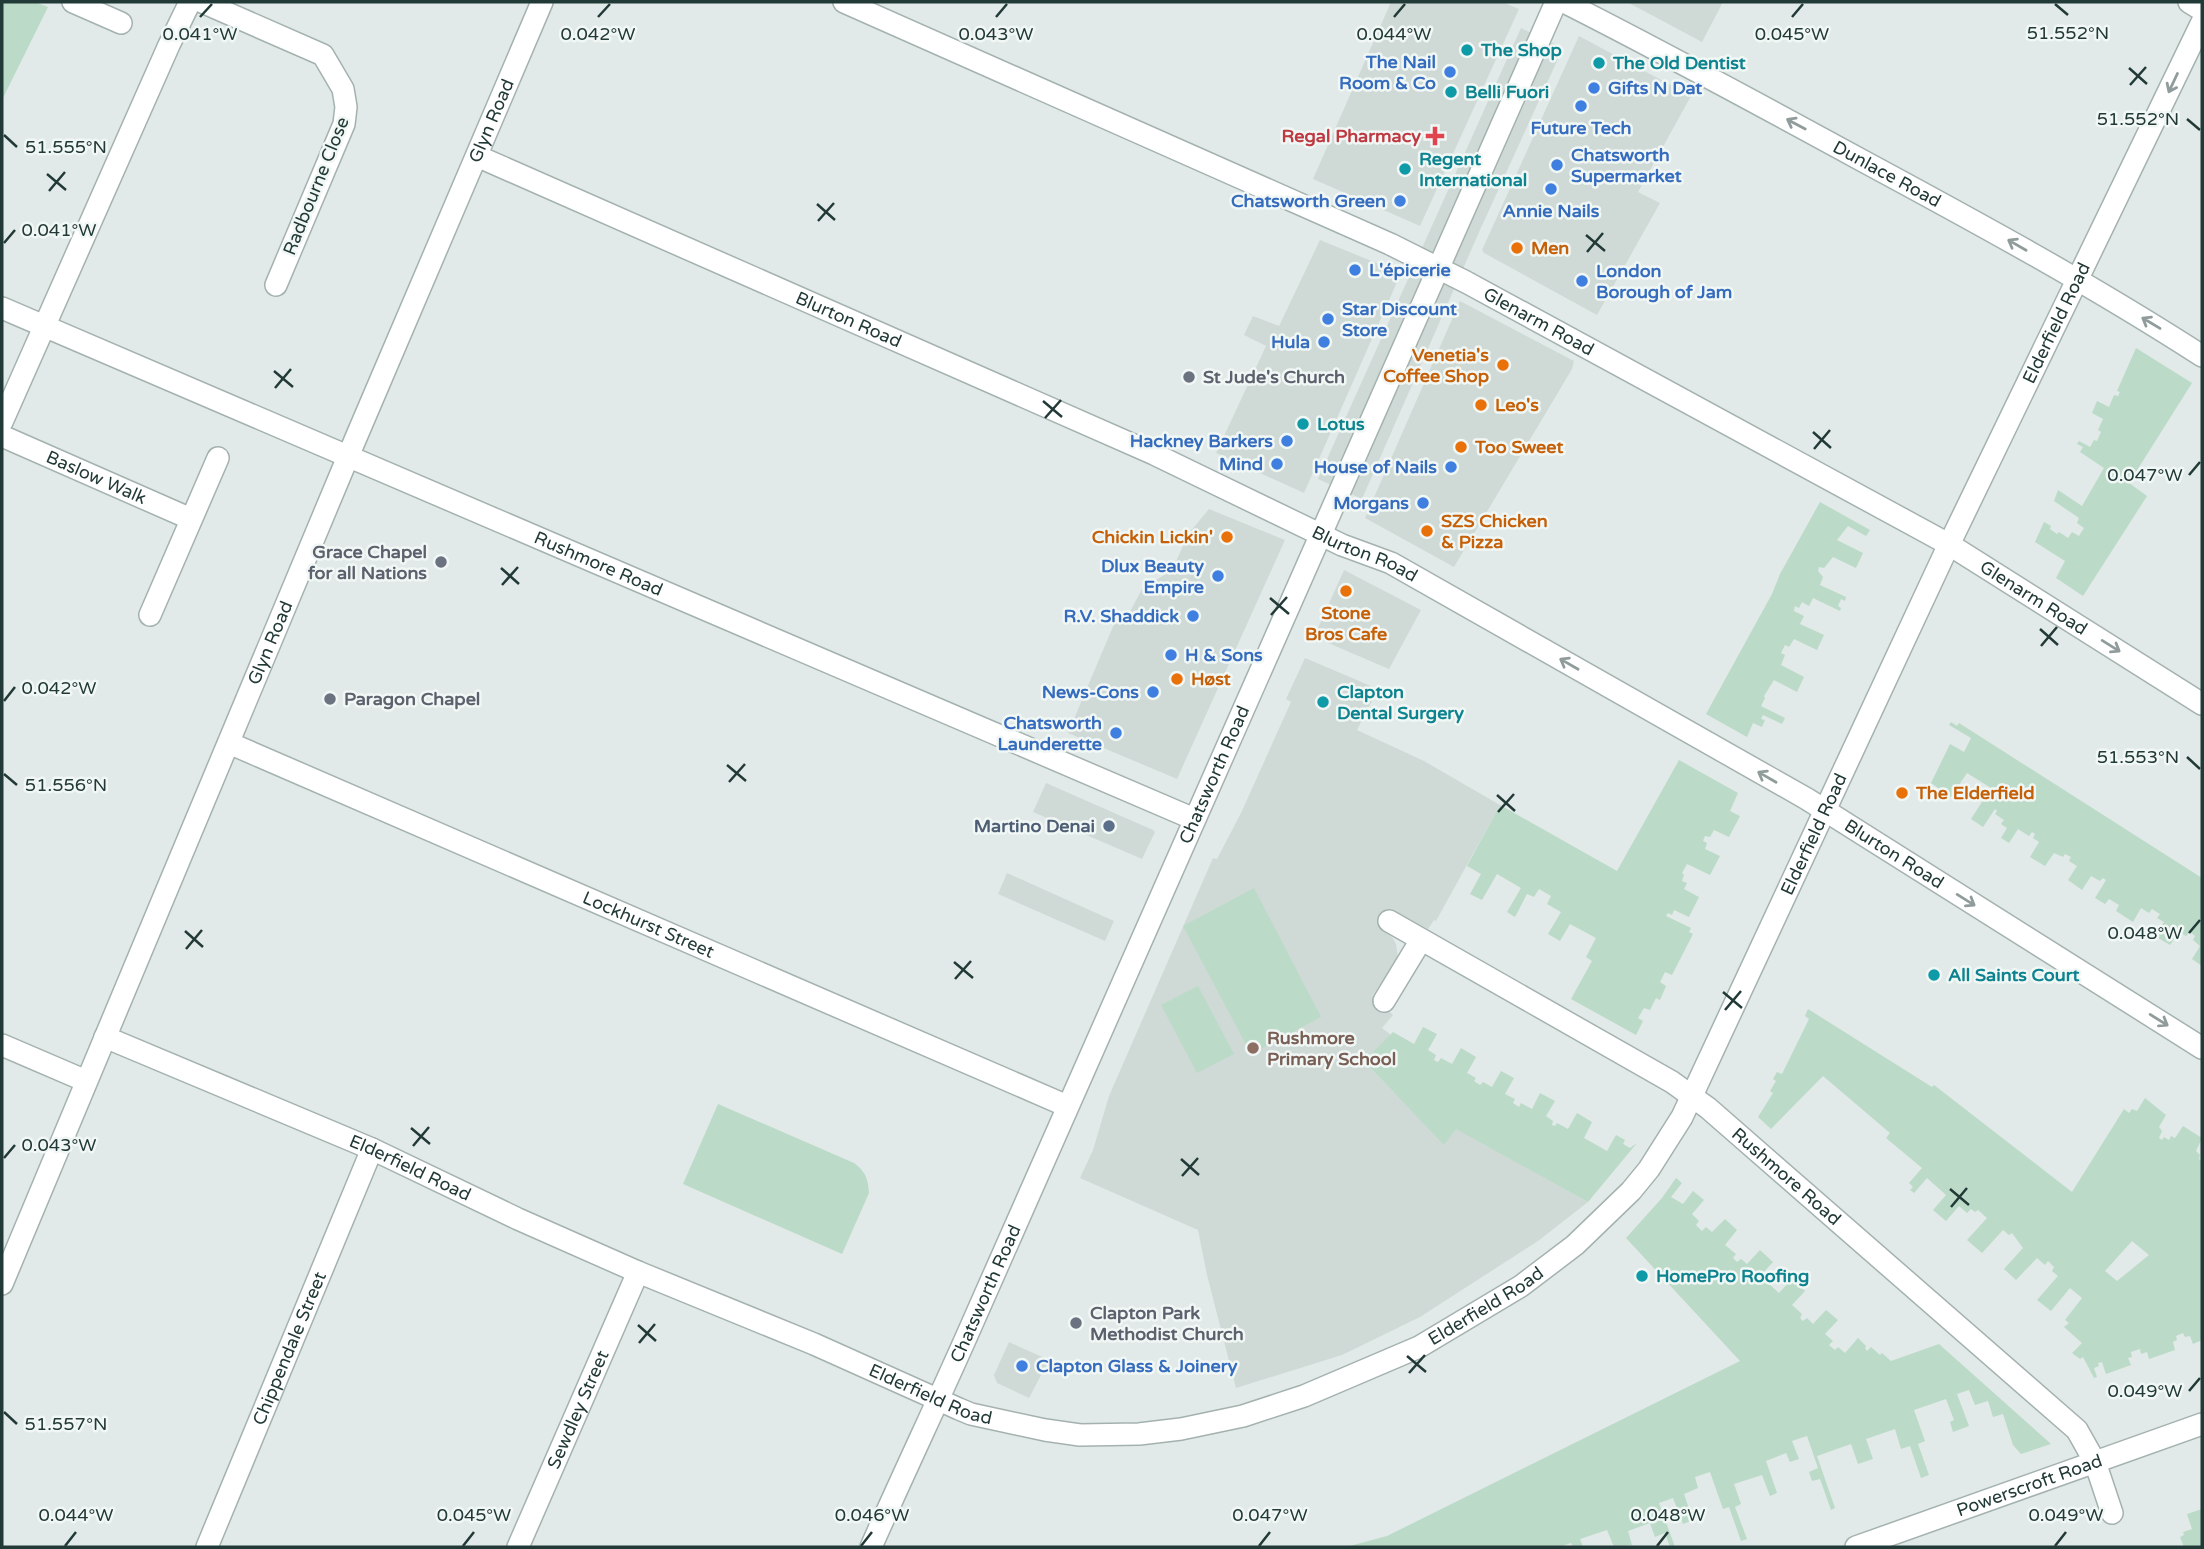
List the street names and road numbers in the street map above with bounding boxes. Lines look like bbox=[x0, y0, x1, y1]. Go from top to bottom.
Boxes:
street label: Glyn Road bbox=[464, 76, 519, 166]
street label: Radbourne Close bbox=[278, 114, 354, 258]
street label: Dunlace Road bbox=[1829, 136, 1945, 212]
street label: Elderfield Road bbox=[2018, 259, 2095, 387]
street label: Glenarm Road bbox=[1480, 283, 1598, 361]
street label: Blurton Road bbox=[792, 287, 905, 352]
street label: Baslow Walk bbox=[43, 446, 150, 509]
street label: Blurton Road bbox=[1308, 521, 1422, 587]
street label: Rushmore Road bbox=[531, 526, 666, 601]
street label: Glenarm Road bbox=[1976, 556, 2091, 640]
street label: Glyn Road bbox=[243, 598, 297, 688]
street label: Chatsworth Road bbox=[1174, 702, 1254, 847]
street label: Elderfield Road bbox=[1776, 770, 1852, 899]
street label: Blurton Road bbox=[1840, 814, 1948, 893]
street label: Lockhurst Street bbox=[579, 886, 718, 963]
street label: Rushmore Road bbox=[1727, 1123, 1845, 1230]
street label: Elderfield Road bbox=[346, 1130, 475, 1206]
street label: Chatsworth Road bbox=[945, 1221, 1026, 1366]
street label: Elderfield Road bbox=[1424, 1262, 1548, 1350]
street label: Chippendale Street bbox=[248, 1268, 331, 1428]
street label: Sewdley Street bbox=[542, 1347, 614, 1472]
street label: Elderfield Road bbox=[865, 1359, 994, 1429]
street label: Powerscroft Road bbox=[1954, 1449, 2105, 1521]

